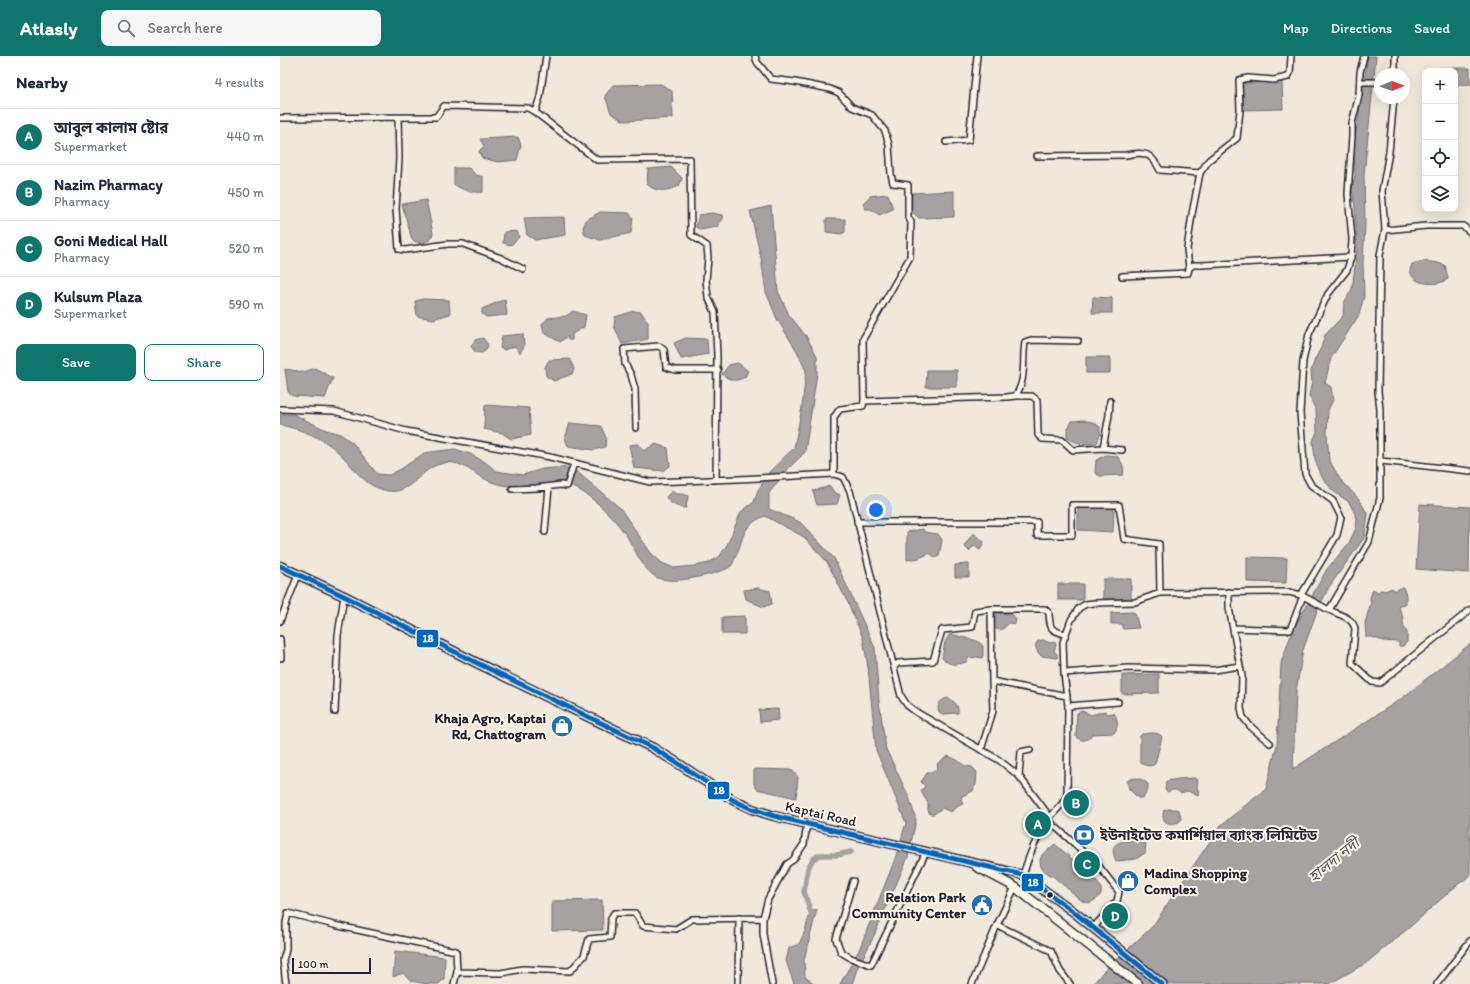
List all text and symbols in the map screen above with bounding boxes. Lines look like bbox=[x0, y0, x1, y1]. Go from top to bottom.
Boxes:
search box bbox=[101, 10, 381, 46]
text: Atlasly bbox=[20, 17, 77, 40]
icon: search bbox=[115, 17, 137, 39]
text: Search here bbox=[147, 19, 223, 37]
text: Map bbox=[1283, 20, 1309, 37]
text: Directions bbox=[1331, 20, 1392, 37]
text: Saved bbox=[1414, 20, 1450, 37]
north arrow bbox=[1374, 68, 1410, 104]
map controls bbox=[1422, 68, 1458, 212]
button: + bbox=[1422, 68, 1458, 104]
text: Nearby bbox=[16, 72, 68, 92]
text: 4 results bbox=[215, 75, 264, 90]
button: − bbox=[1422, 104, 1458, 140]
text: আবুল কালাম ষ্টোর bbox=[54, 119, 168, 137]
text: A bbox=[25, 129, 33, 144]
text: 440 m bbox=[227, 129, 264, 144]
text: Supermarket bbox=[54, 139, 127, 154]
button: locate bbox=[1422, 140, 1458, 176]
text: Nazim Pharmacy bbox=[54, 176, 162, 194]
button: layers bbox=[1422, 176, 1458, 212]
text: B bbox=[25, 185, 33, 200]
text: 450 m bbox=[227, 185, 264, 200]
text: Pharmacy bbox=[54, 194, 110, 209]
text: Goni Medical Hall bbox=[54, 232, 168, 250]
text: C bbox=[25, 241, 33, 256]
text: 520 m bbox=[228, 241, 264, 256]
text: Pharmacy bbox=[54, 250, 110, 265]
text: Kulsum Plaza bbox=[54, 288, 142, 306]
text: D bbox=[25, 297, 33, 312]
text: 590 m bbox=[229, 297, 264, 312]
text: Supermarket bbox=[54, 306, 127, 321]
button: Save bbox=[16, 344, 136, 381]
button: Share bbox=[144, 344, 264, 381]
your location bbox=[866, 500, 886, 520]
line badge: 18 bbox=[416, 629, 439, 648]
text: 18 bbox=[422, 632, 434, 645]
place label: Khaja Agro, Kaptai Rd, Chattogram bbox=[435, 710, 547, 743]
shop icon: Khaja Agro, Kaptai Rd, Chattogram bbox=[549, 713, 575, 739]
line badge: 18 bbox=[707, 781, 730, 800]
text: 18 bbox=[713, 784, 725, 797]
pin: B bbox=[1063, 788, 1089, 818]
street label: Kaptai Road bbox=[784, 798, 859, 831]
pin: A bbox=[1025, 809, 1051, 839]
bank icon: ইউনাইটেড কমার্শিয়াল ব্যাংক লিমিটেড bbox=[1071, 822, 1097, 848]
place label: ইউনাইটেড কমার্শিয়াল ব্যাংক লিমিটেড bbox=[1099, 825, 1318, 844]
water label: হালদা নদী bbox=[1305, 832, 1365, 886]
pin: C bbox=[1074, 849, 1100, 879]
place label: Madina Shopping Complex bbox=[1144, 865, 1248, 898]
shop icon: Madina Shopping Complex bbox=[1115, 868, 1141, 894]
line badge: 18 bbox=[1021, 873, 1044, 892]
text: 18 bbox=[1027, 876, 1039, 889]
place label: Relation Park Community Center bbox=[852, 889, 967, 922]
unlabelled marker bbox=[1045, 890, 1055, 900]
public building icon: Relation Park Community Center bbox=[969, 892, 995, 918]
pin: D bbox=[1102, 901, 1128, 931]
scale bar bbox=[292, 956, 371, 975]
text: 100 m bbox=[298, 958, 328, 971]

